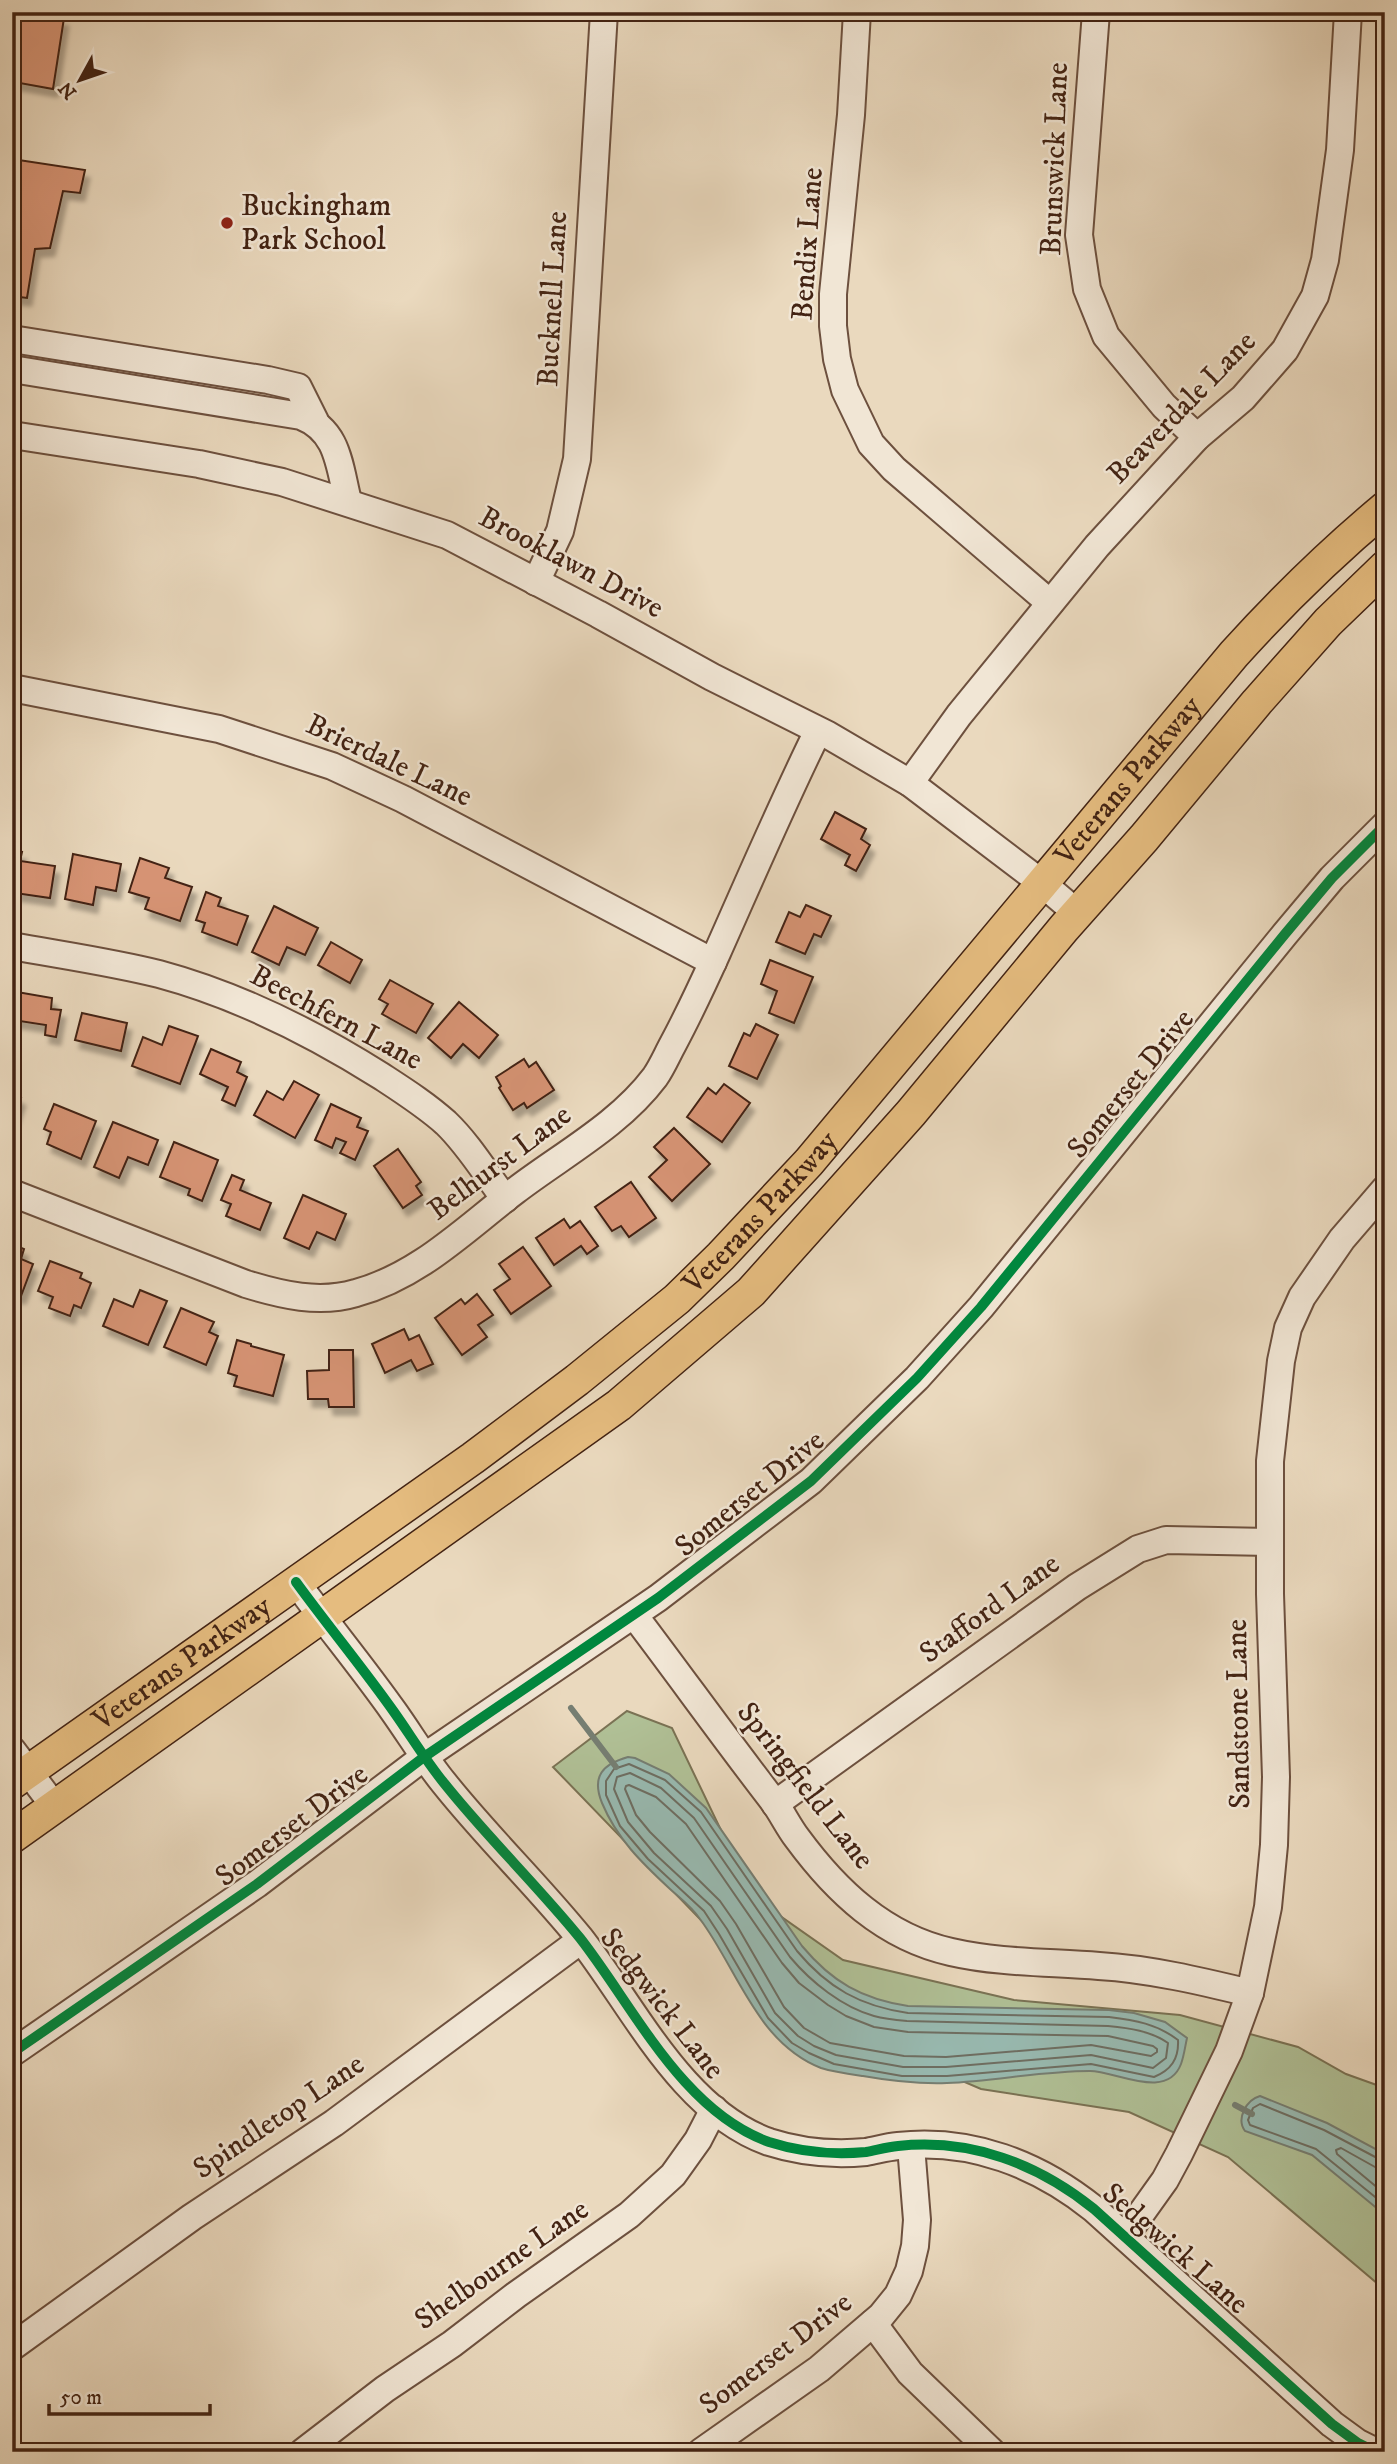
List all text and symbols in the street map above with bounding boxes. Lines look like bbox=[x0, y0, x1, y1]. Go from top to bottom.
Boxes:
north arrow bbox=[46, 46, 116, 116]
street label: Brunswick Lane bbox=[1033, 62, 1077, 256]
text: N bbox=[54, 76, 82, 103]
street label: Bendix Lane bbox=[784, 166, 832, 322]
place label: Buckingham Park School bbox=[241, 188, 391, 259]
street label: Bucknell Lane bbox=[530, 210, 576, 388]
marker: Buckingham Park School bbox=[219, 215, 235, 231]
street label: Beaverdale Lane bbox=[1100, 324, 1264, 492]
street label: Brooklawn Drive bbox=[472, 499, 670, 627]
street label: Veterans Parkway bbox=[1046, 688, 1210, 874]
street label: Brierdale Lane bbox=[300, 706, 478, 816]
street label: Beechfern Lane bbox=[243, 957, 429, 1079]
street label: Somerset Drive bbox=[1059, 1002, 1203, 1166]
street label: Belhurst Lane bbox=[421, 1097, 579, 1229]
street label: Veterans Parkway bbox=[674, 1123, 846, 1302]
street label: Somerset Drive bbox=[668, 1422, 832, 1566]
street label: Stafford Lane bbox=[913, 1546, 1067, 1672]
street label: Veterans Parkway bbox=[85, 1587, 279, 1739]
street label: Sandstone Lane bbox=[1219, 1619, 1259, 1809]
street label: Springfield Lane bbox=[728, 1695, 882, 1877]
street label: Somerset Drive bbox=[208, 1757, 376, 1895]
street label: Sedgwick Lane bbox=[591, 1921, 733, 2087]
street label: Spindletop Lane bbox=[186, 2046, 372, 2188]
street label: Sedgwick Lane bbox=[1094, 2175, 1256, 2323]
street label: Shelbourne Lane bbox=[408, 2191, 596, 2339]
street label: Somerset Drive bbox=[692, 2285, 860, 2423]
scale bar bbox=[49, 2373, 210, 2417]
text: 50 m bbox=[60, 2385, 102, 2411]

